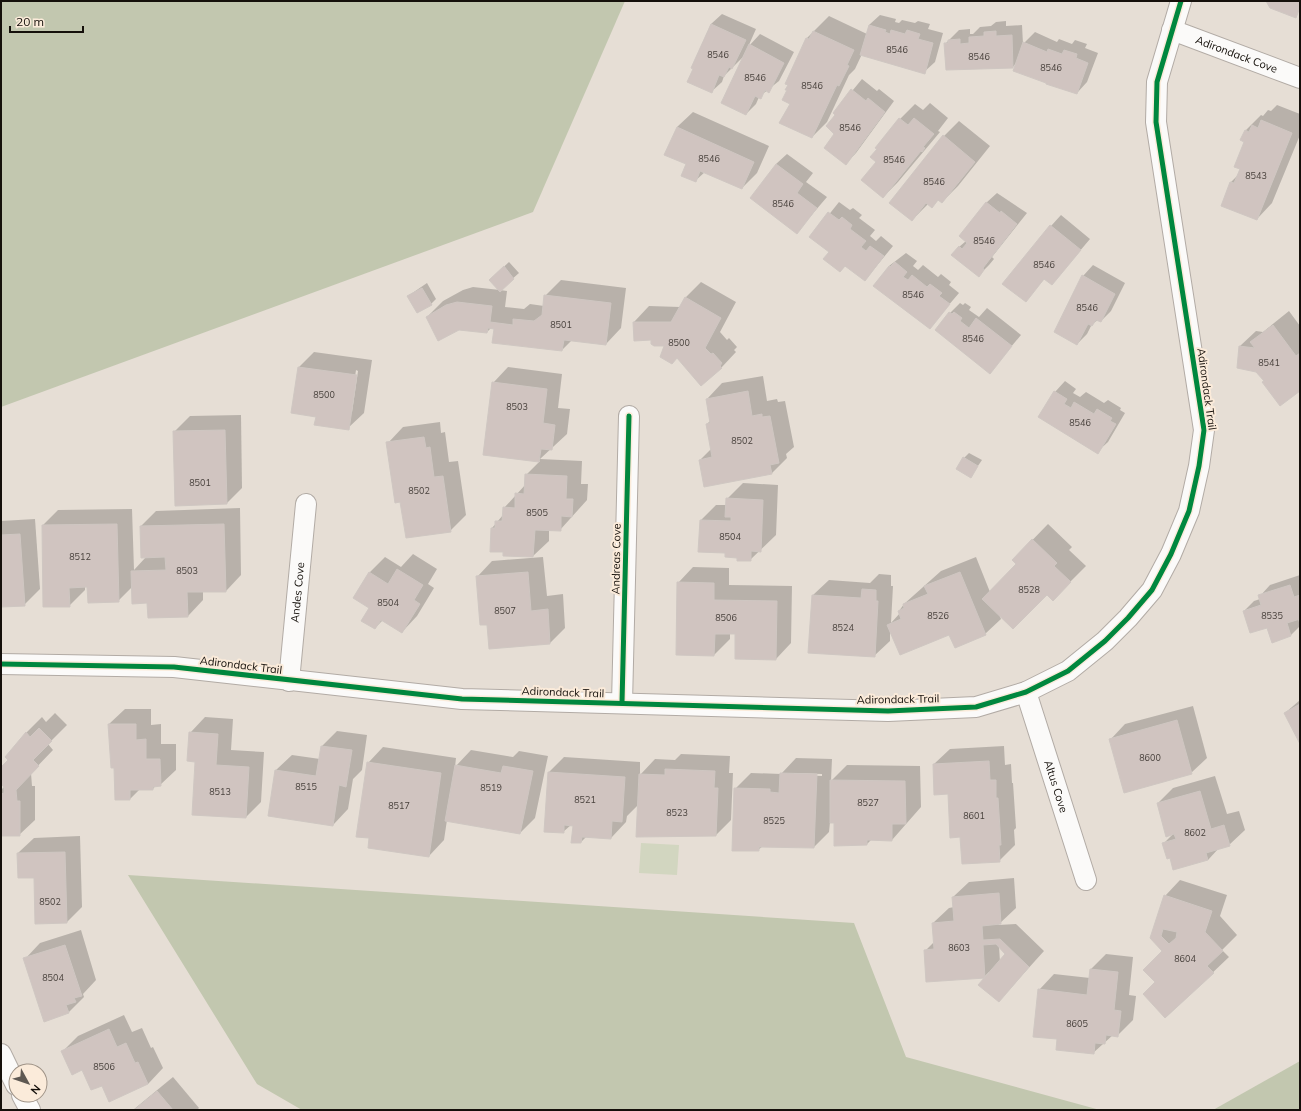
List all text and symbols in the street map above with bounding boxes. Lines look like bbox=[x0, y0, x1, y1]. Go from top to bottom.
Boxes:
scale bar bbox=[10, 8, 83, 34]
text: 20 m bbox=[16, 14, 44, 29]
street label: Adirondack Cove bbox=[1194, 33, 1279, 76]
house number: 8546 bbox=[886, 44, 908, 55]
house number: 8546 bbox=[707, 49, 729, 60]
house number: 8546 bbox=[968, 51, 990, 62]
house number: 8546 bbox=[1040, 62, 1062, 73]
house number: 8546 bbox=[744, 72, 766, 83]
house number: 8546 bbox=[801, 80, 823, 91]
house number: 8546 bbox=[839, 122, 861, 133]
house number: 8546 bbox=[698, 153, 720, 164]
house number: 8546 bbox=[883, 154, 905, 165]
house number: 8543 bbox=[1245, 170, 1267, 181]
house number: 8546 bbox=[923, 176, 945, 187]
house number: 8546 bbox=[772, 198, 794, 209]
house number: 8546 bbox=[973, 235, 995, 246]
house number: 8546 bbox=[1033, 259, 1055, 270]
house number: 8546 bbox=[902, 289, 924, 300]
house number: 8546 bbox=[1076, 302, 1098, 313]
house number: 8501 bbox=[550, 319, 572, 330]
house number: 8546 bbox=[962, 333, 984, 344]
house number: 8500 bbox=[668, 337, 690, 348]
street label: Adirondack Trail bbox=[1194, 347, 1220, 431]
house number: 8541 bbox=[1258, 357, 1280, 368]
house number: 8500 bbox=[313, 389, 335, 400]
house number: 8503 bbox=[506, 401, 528, 412]
house number: 8546 bbox=[1069, 417, 1091, 428]
house number: 8502 bbox=[731, 435, 753, 446]
house number: 8501 bbox=[189, 477, 211, 488]
house number: 8502 bbox=[408, 485, 430, 496]
house number: 8505 bbox=[526, 507, 548, 518]
street label: Andreas Cove bbox=[608, 523, 624, 595]
house number: 8504 bbox=[719, 531, 741, 542]
house number: 8512 bbox=[69, 551, 91, 562]
street label: Andes Cove bbox=[288, 562, 307, 623]
house number: 8503 bbox=[176, 565, 198, 576]
house number: 8528 bbox=[1018, 584, 1040, 595]
house number: 8504 bbox=[377, 597, 399, 608]
house number: 8507 bbox=[494, 605, 516, 616]
house number: 8526 bbox=[927, 610, 949, 621]
house number: 8535 bbox=[1261, 610, 1283, 621]
house number: 8506 bbox=[715, 612, 737, 623]
house number: 8524 bbox=[832, 622, 854, 633]
street label: Adirondack Trail bbox=[199, 653, 283, 677]
street label: Adirondack Trail bbox=[521, 684, 605, 700]
street label: Adirondack Trail bbox=[857, 691, 939, 707]
house number: 8600 bbox=[1139, 752, 1161, 763]
street label: Altus Cove bbox=[1041, 758, 1071, 814]
house number: 8515 bbox=[295, 781, 317, 792]
house number: 8519 bbox=[480, 782, 502, 793]
house number: 8513 bbox=[209, 786, 231, 797]
house number: 8521 bbox=[574, 794, 596, 805]
house number: 8527 bbox=[857, 797, 879, 808]
house number: 8517 bbox=[388, 800, 410, 811]
house number: 8523 bbox=[666, 807, 688, 818]
house number: 8601 bbox=[963, 810, 985, 821]
house number: 8525 bbox=[763, 815, 785, 826]
house number: 8602 bbox=[1184, 827, 1206, 838]
house number: 8502 bbox=[39, 896, 61, 907]
house number: 8603 bbox=[948, 942, 970, 953]
house number: 8604 bbox=[1174, 953, 1196, 964]
house number: 8504 bbox=[42, 972, 64, 983]
house number: 8605 bbox=[1066, 1018, 1088, 1029]
house number: 8506 bbox=[93, 1061, 115, 1072]
north arrow bbox=[8, 1063, 48, 1103]
text: N bbox=[28, 1082, 44, 1097]

